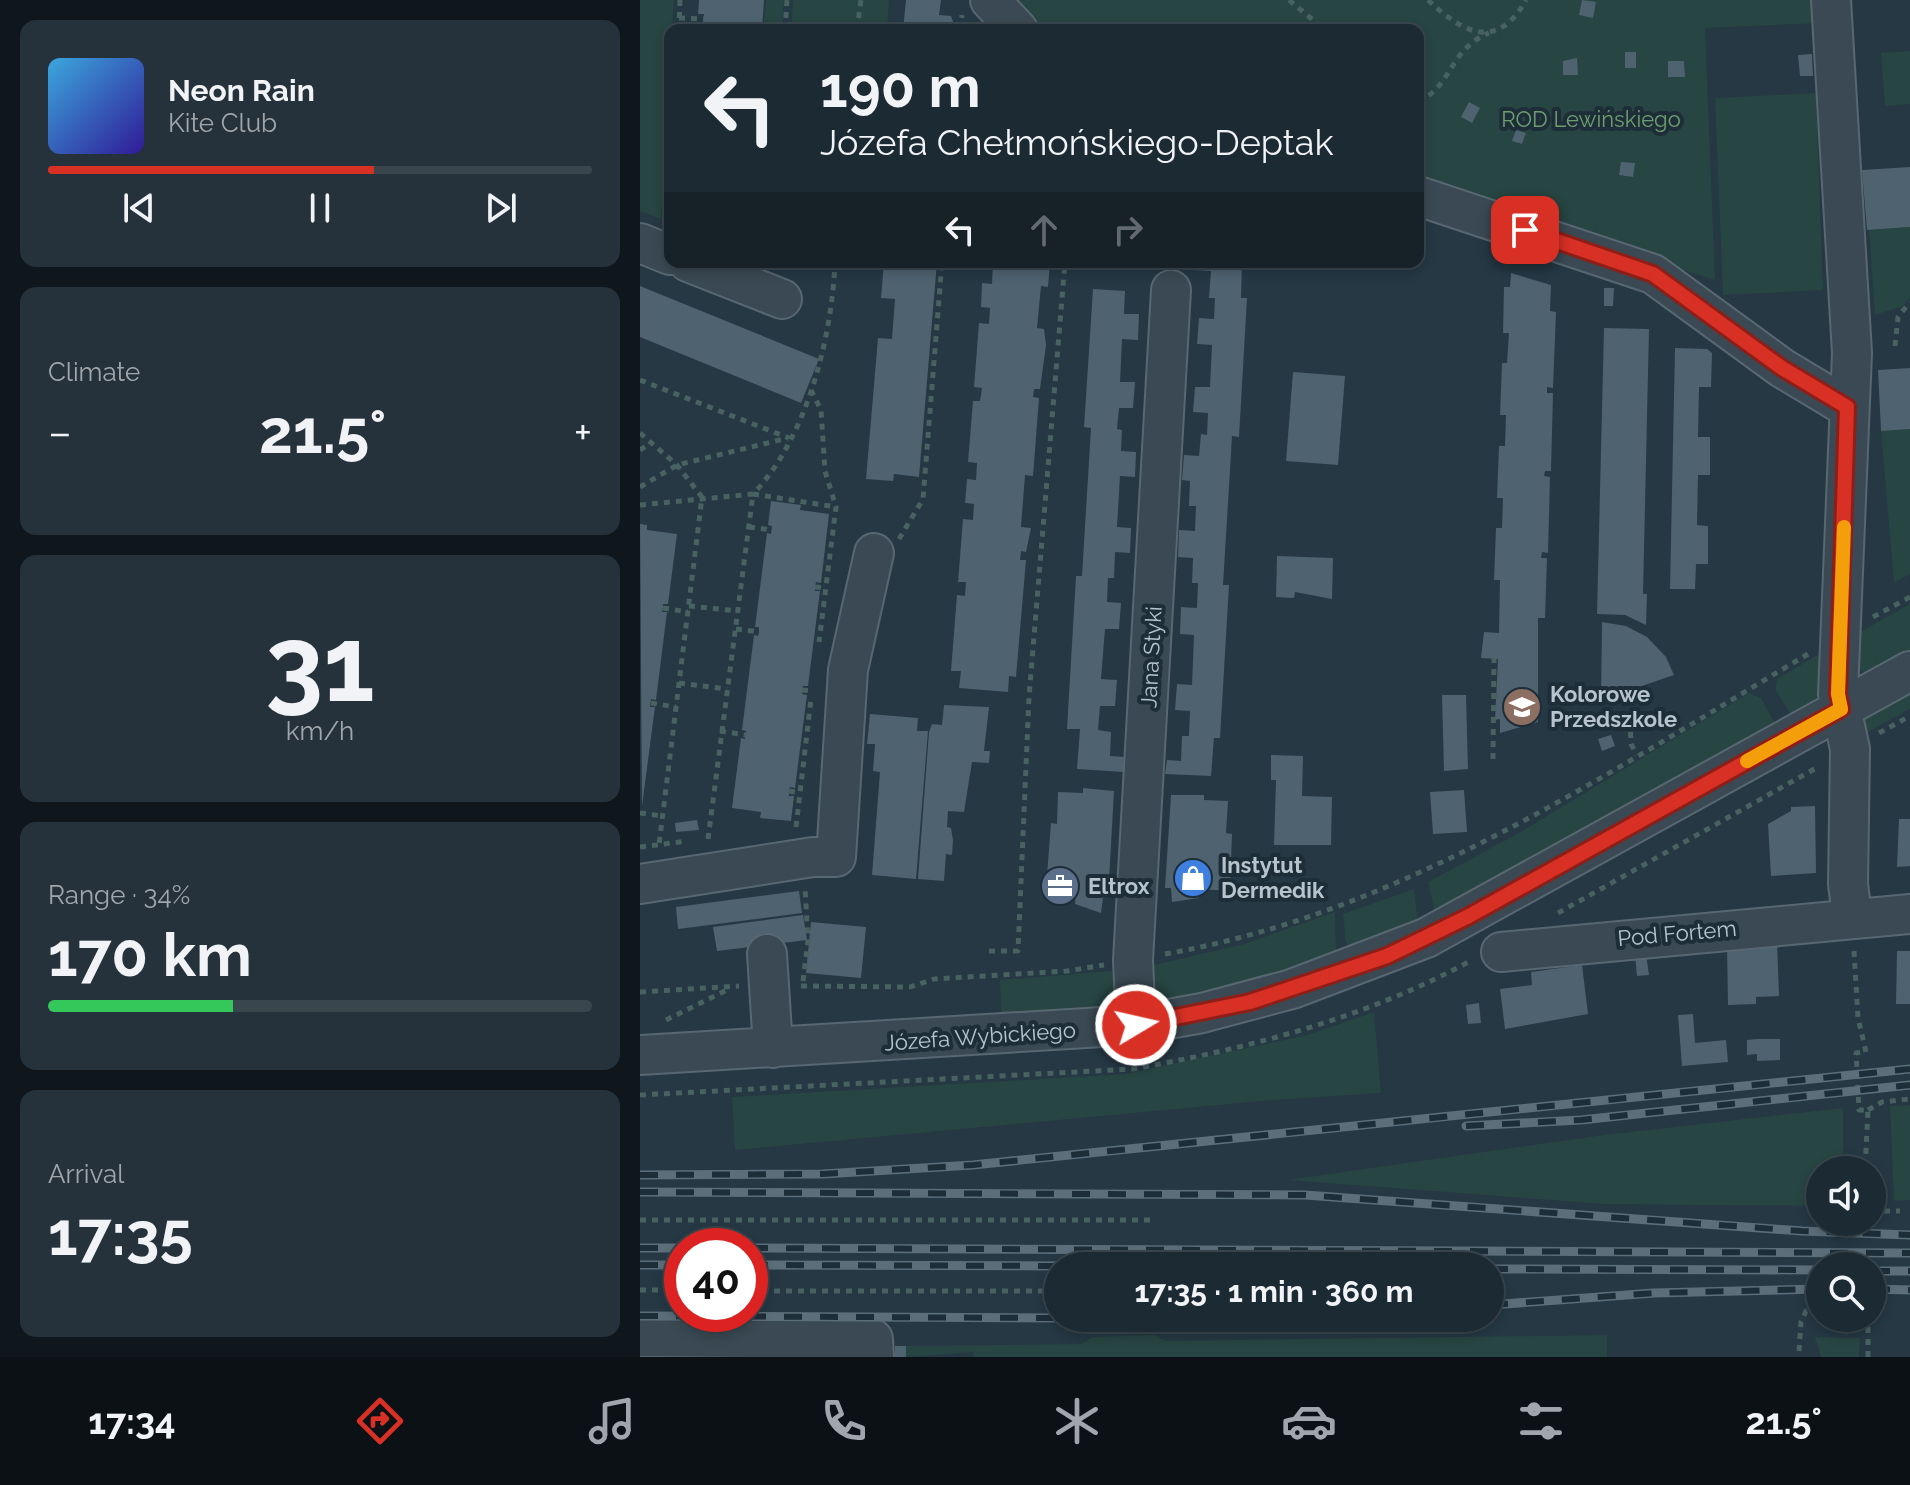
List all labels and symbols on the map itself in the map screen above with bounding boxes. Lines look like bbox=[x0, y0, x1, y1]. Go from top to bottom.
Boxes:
park label: ROD Lewińskiego bbox=[1501, 106, 1681, 132]
pin bbox=[1491, 196, 1559, 264]
street label: Jana Styki bbox=[1135, 606, 1167, 708]
place label: Kolorowe Przedszkole bbox=[1550, 681, 1677, 732]
school or university icon: Kolorowe Przedszkole bbox=[1501, 686, 1543, 728]
place label: Instytut Dermedik bbox=[1221, 852, 1325, 903]
shop icon: Instytut Dermedik bbox=[1172, 857, 1214, 899]
office icon: Eltrox bbox=[1039, 865, 1081, 907]
place label: Eltrox bbox=[1088, 873, 1150, 899]
street label: Pod Fortem bbox=[1616, 915, 1738, 951]
position arrow bbox=[1094, 983, 1178, 1067]
street label: Józefa Wybickiego bbox=[883, 1016, 1077, 1056]
speed limit sign: 40 bbox=[664, 1228, 768, 1332]

